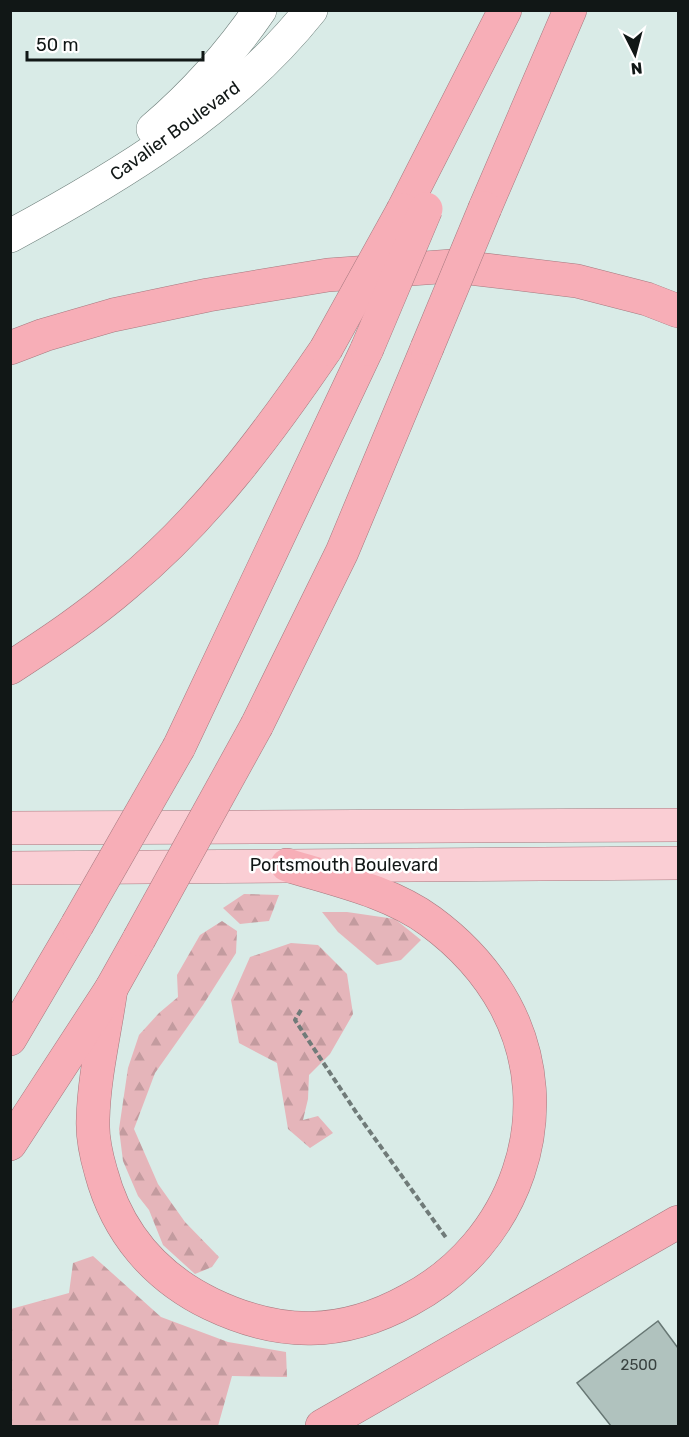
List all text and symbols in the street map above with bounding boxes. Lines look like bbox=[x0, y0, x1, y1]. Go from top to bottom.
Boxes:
scale bar bbox=[27, 24, 202, 62]
north arrow bbox=[605, 24, 665, 84]
text: 50 m bbox=[36, 34, 79, 56]
text: N bbox=[630, 58, 643, 78]
street label: Cavalier Boulevard bbox=[106, 76, 244, 186]
street label: Portsmouth Boulevard bbox=[250, 854, 438, 876]
house number: 2500 bbox=[621, 1356, 657, 1374]

